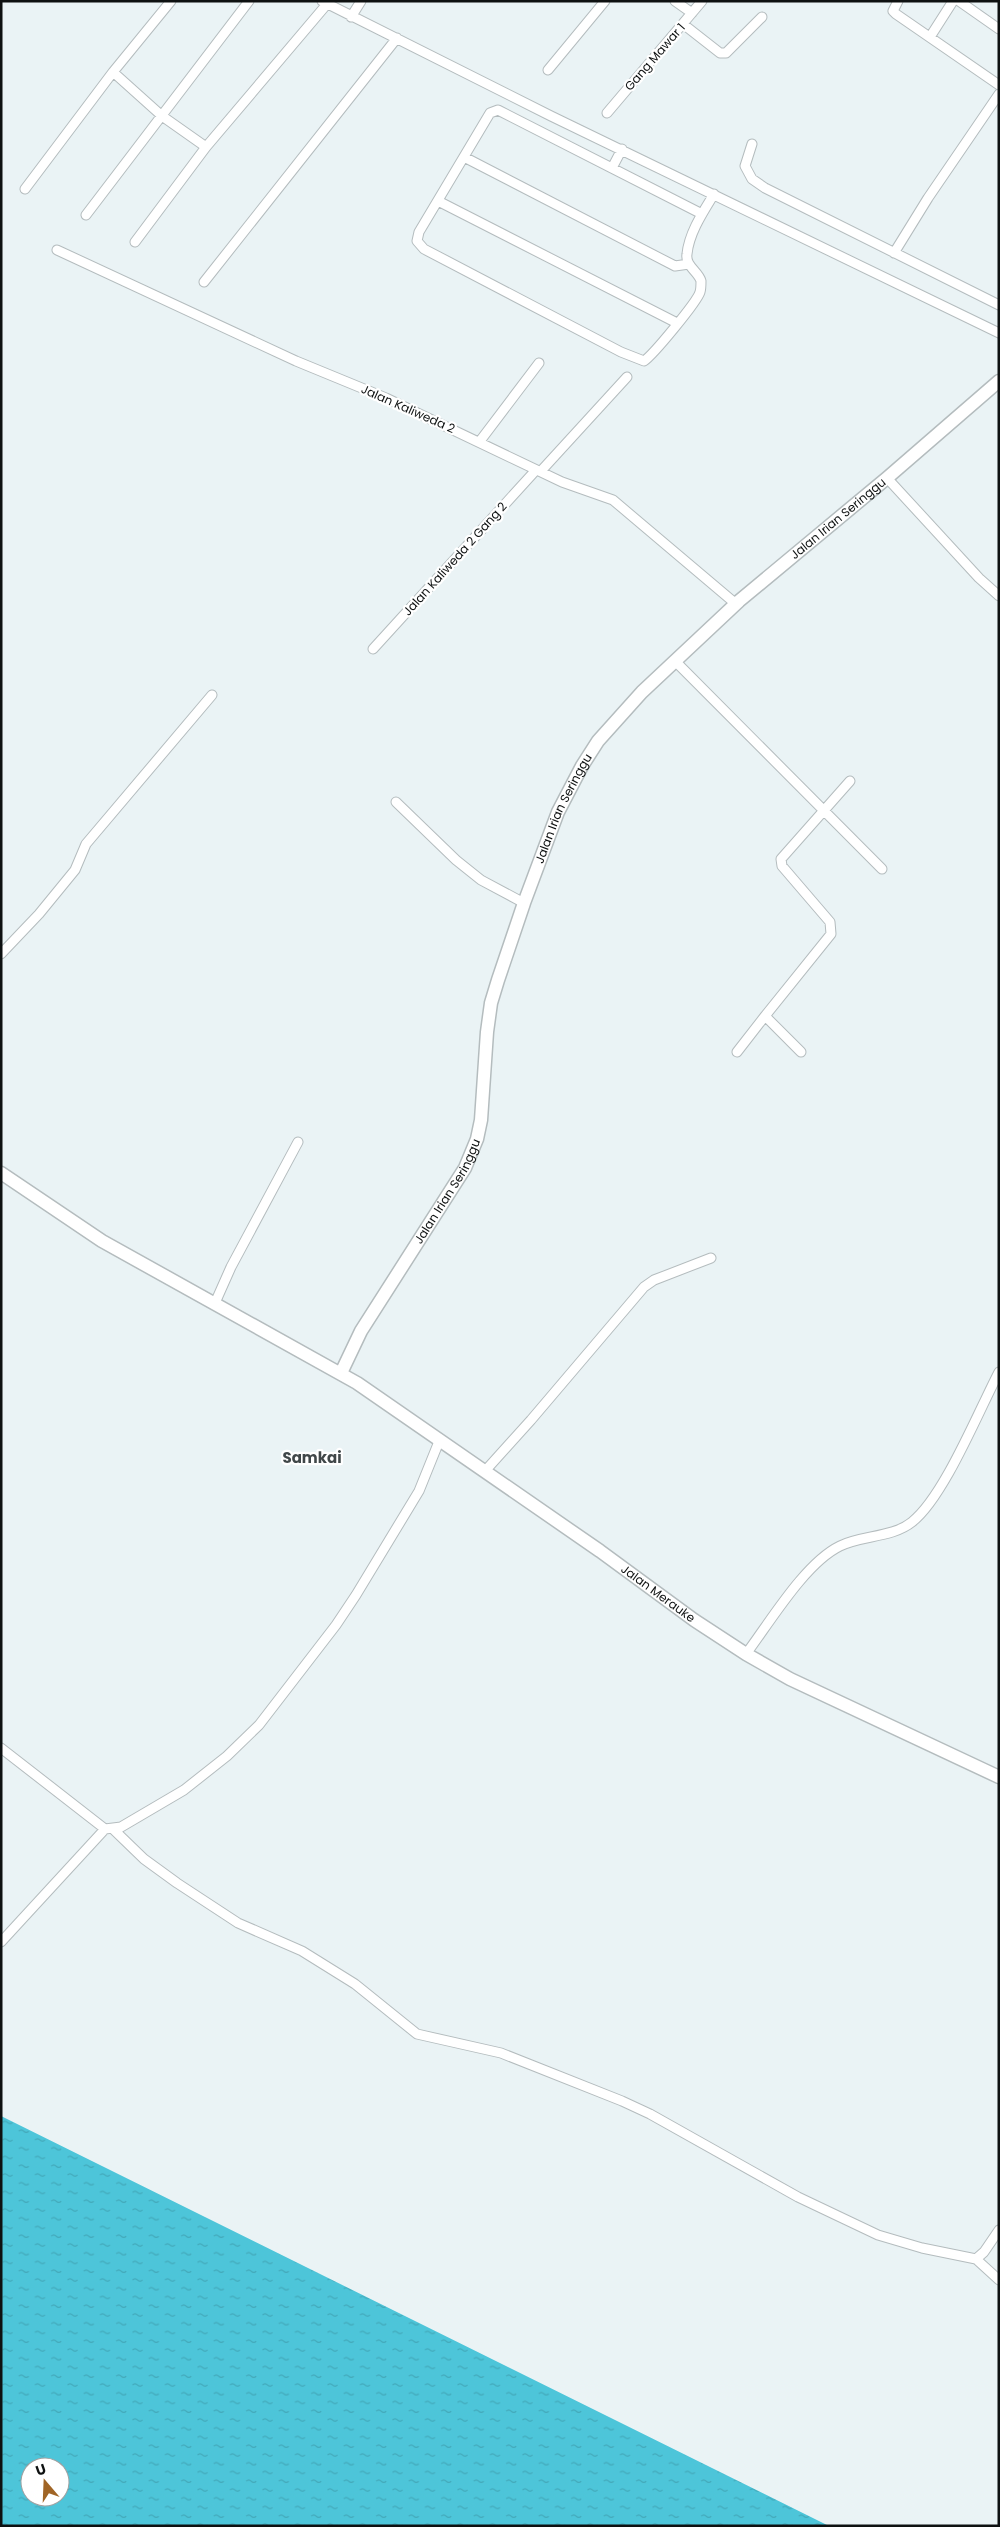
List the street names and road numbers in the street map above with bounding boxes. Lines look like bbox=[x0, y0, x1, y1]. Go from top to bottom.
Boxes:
street label: Gang Mawar 1 bbox=[621, 19, 689, 94]
street label: Jalan Kaliweda 2 bbox=[359, 380, 458, 437]
street label: Jalan Irian Seringgu bbox=[786, 473, 889, 563]
street label: Jalan Kaliweda 2 Gang 2 bbox=[399, 498, 510, 619]
street label: Jalan Irian Seringgu bbox=[531, 750, 596, 866]
street label: Jalan Irian Seringgu bbox=[410, 1136, 484, 1247]
street label: Jalan Merauke bbox=[618, 1560, 699, 1626]

